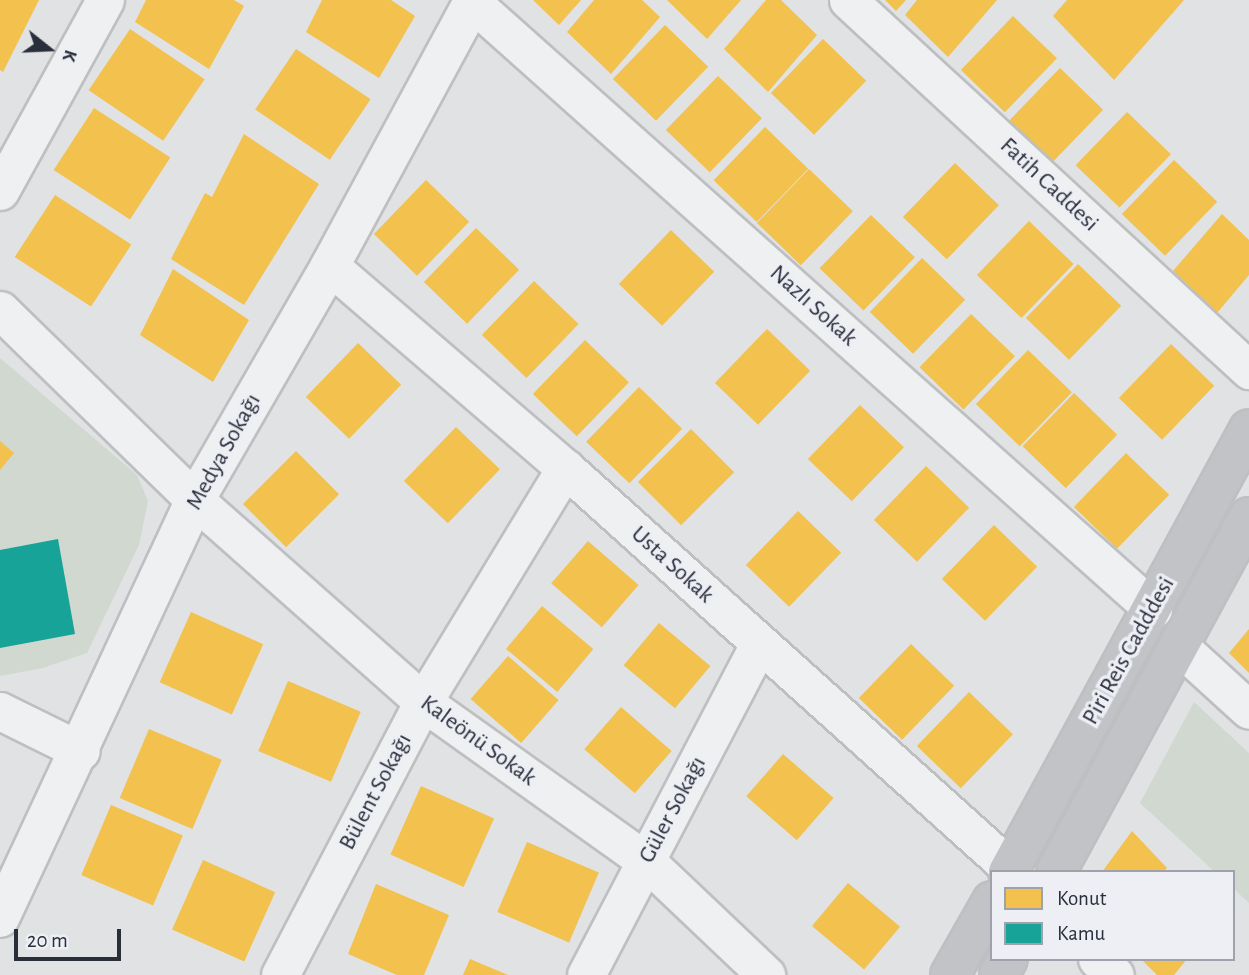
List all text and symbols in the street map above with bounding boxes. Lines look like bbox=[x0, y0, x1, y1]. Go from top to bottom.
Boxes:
north arrow bbox=[14, 14, 84, 84]
text: K bbox=[59, 47, 80, 64]
street label: Fatih Caddesi bbox=[994, 132, 1104, 238]
street label: Nazlı Sokak bbox=[763, 259, 863, 353]
street label: Medya Sokağı bbox=[180, 389, 268, 515]
street label: Usta Sokak bbox=[625, 520, 719, 610]
street label: Piri Reis Cadddesi bbox=[1077, 572, 1181, 730]
street label: Kaleönü Sokak bbox=[414, 689, 542, 793]
street label: Bülent Sokağı bbox=[333, 729, 419, 855]
street label: Güler Sokağı bbox=[633, 752, 713, 868]
legend bbox=[990, 870, 1235, 961]
text: Konut bbox=[1057, 888, 1106, 909]
scale bar bbox=[18, 916, 124, 960]
text: Kamu bbox=[1057, 923, 1105, 944]
text: 20 m bbox=[27, 930, 68, 951]

